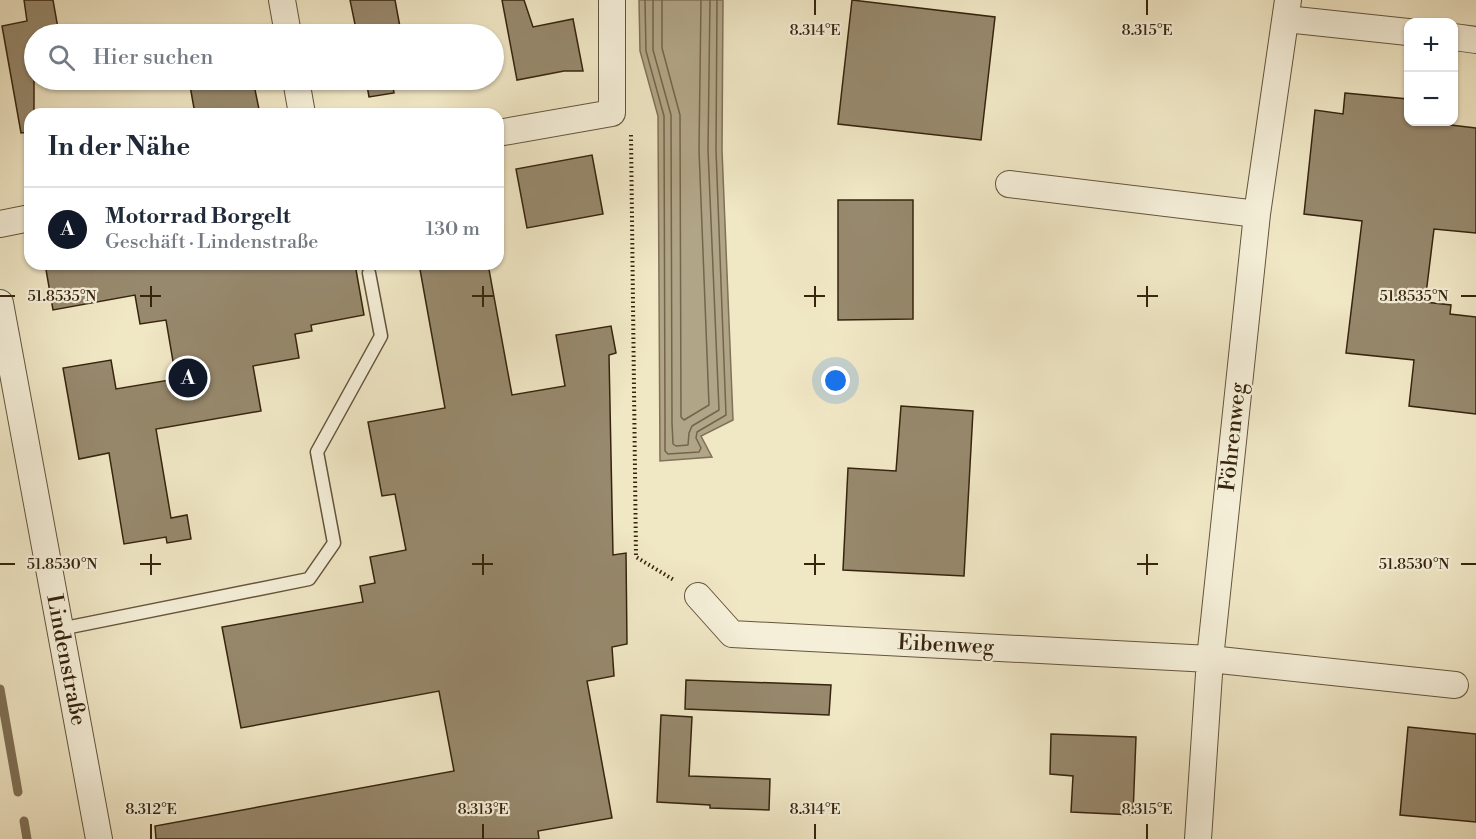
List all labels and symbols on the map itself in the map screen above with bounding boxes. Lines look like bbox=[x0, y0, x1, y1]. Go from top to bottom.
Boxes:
text: 8.314°E bbox=[789, 21, 841, 40]
text: 8.315°E bbox=[1121, 21, 1173, 40]
text: 51.8535°N bbox=[28, 287, 96, 306]
text: 51.8535°N bbox=[1380, 287, 1448, 306]
pin: A bbox=[168, 356, 207, 400]
your location bbox=[821, 366, 850, 395]
street label: Föhrenweg bbox=[1214, 381, 1252, 493]
text: 51.8530°N bbox=[27, 555, 97, 574]
text: 51.8530°N bbox=[1379, 555, 1449, 574]
street label: Lindenstraße bbox=[40, 592, 92, 728]
street label: Eibenweg bbox=[897, 629, 996, 661]
text: 8.312°E bbox=[125, 800, 177, 819]
text: 8.313°E bbox=[457, 800, 509, 819]
text: 8.314°E bbox=[789, 800, 841, 819]
text: 8.315°E bbox=[1121, 800, 1173, 819]

